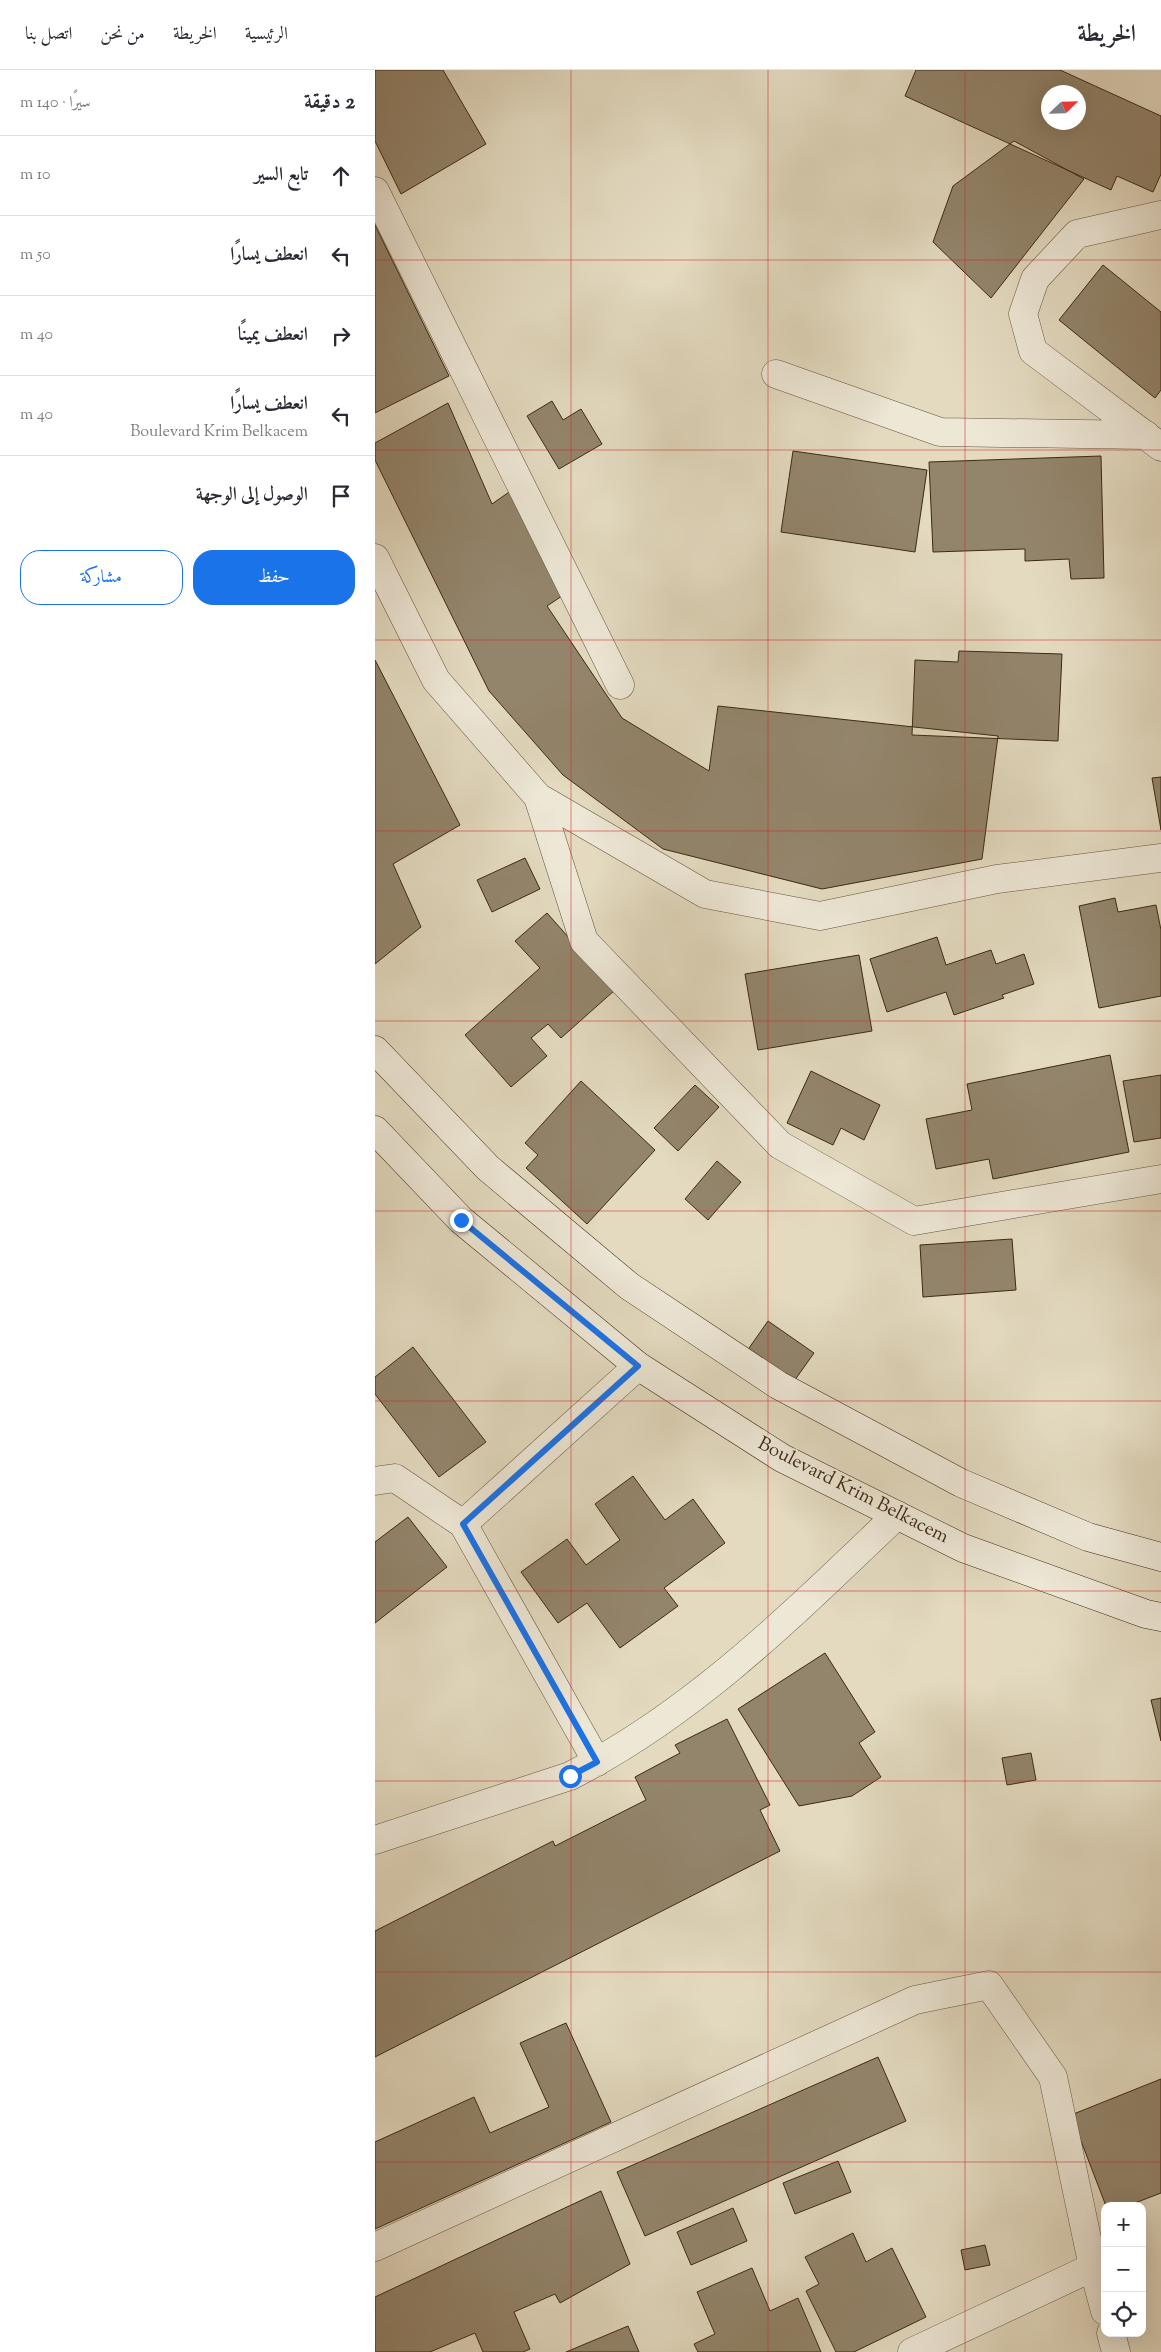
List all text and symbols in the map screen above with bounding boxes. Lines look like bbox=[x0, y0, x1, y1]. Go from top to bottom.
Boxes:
text: الخريطة bbox=[1078, 18, 1136, 52]
text: اتصل بنا bbox=[25, 22, 72, 48]
text: من نحن bbox=[100, 22, 145, 48]
text: الخريطة bbox=[173, 22, 217, 48]
text: الرئيسية bbox=[245, 22, 288, 48]
north arrow bbox=[1041, 85, 1086, 130]
text: 2 دقيقة bbox=[304, 88, 355, 118]
text: سيرًا · 140 m bbox=[20, 92, 91, 115]
text: تابع السير bbox=[254, 162, 308, 189]
icon: ahead bbox=[327, 162, 355, 190]
text: 10 m bbox=[20, 164, 50, 187]
text: انعطف يسارًا bbox=[230, 242, 308, 269]
icon: left bbox=[327, 242, 355, 270]
text: 50 m bbox=[20, 244, 51, 267]
text: انعطف يمينًا bbox=[238, 322, 308, 349]
icon: right bbox=[327, 322, 355, 350]
text: 40 m bbox=[20, 324, 53, 347]
text: انعطف يسارًا bbox=[230, 391, 308, 418]
icon: left bbox=[327, 402, 355, 430]
text: 40 m bbox=[20, 404, 53, 427]
text: Boulevard Krim Belkacem bbox=[130, 421, 308, 444]
text: الوصول إلى الوجهة bbox=[196, 482, 308, 509]
icon: arrive bbox=[327, 482, 355, 510]
button: مشاركة bbox=[20, 550, 183, 605]
button: حفظ bbox=[193, 550, 355, 605]
route end bbox=[450, 1209, 473, 1232]
street label: Boulevard Krim Belkacem bbox=[753, 1431, 953, 1551]
route start bbox=[559, 1765, 582, 1788]
map controls bbox=[1101, 2202, 1146, 2337]
button: + bbox=[1101, 2202, 1146, 2247]
button: − bbox=[1101, 2247, 1146, 2292]
button: locate bbox=[1101, 2292, 1146, 2337]

